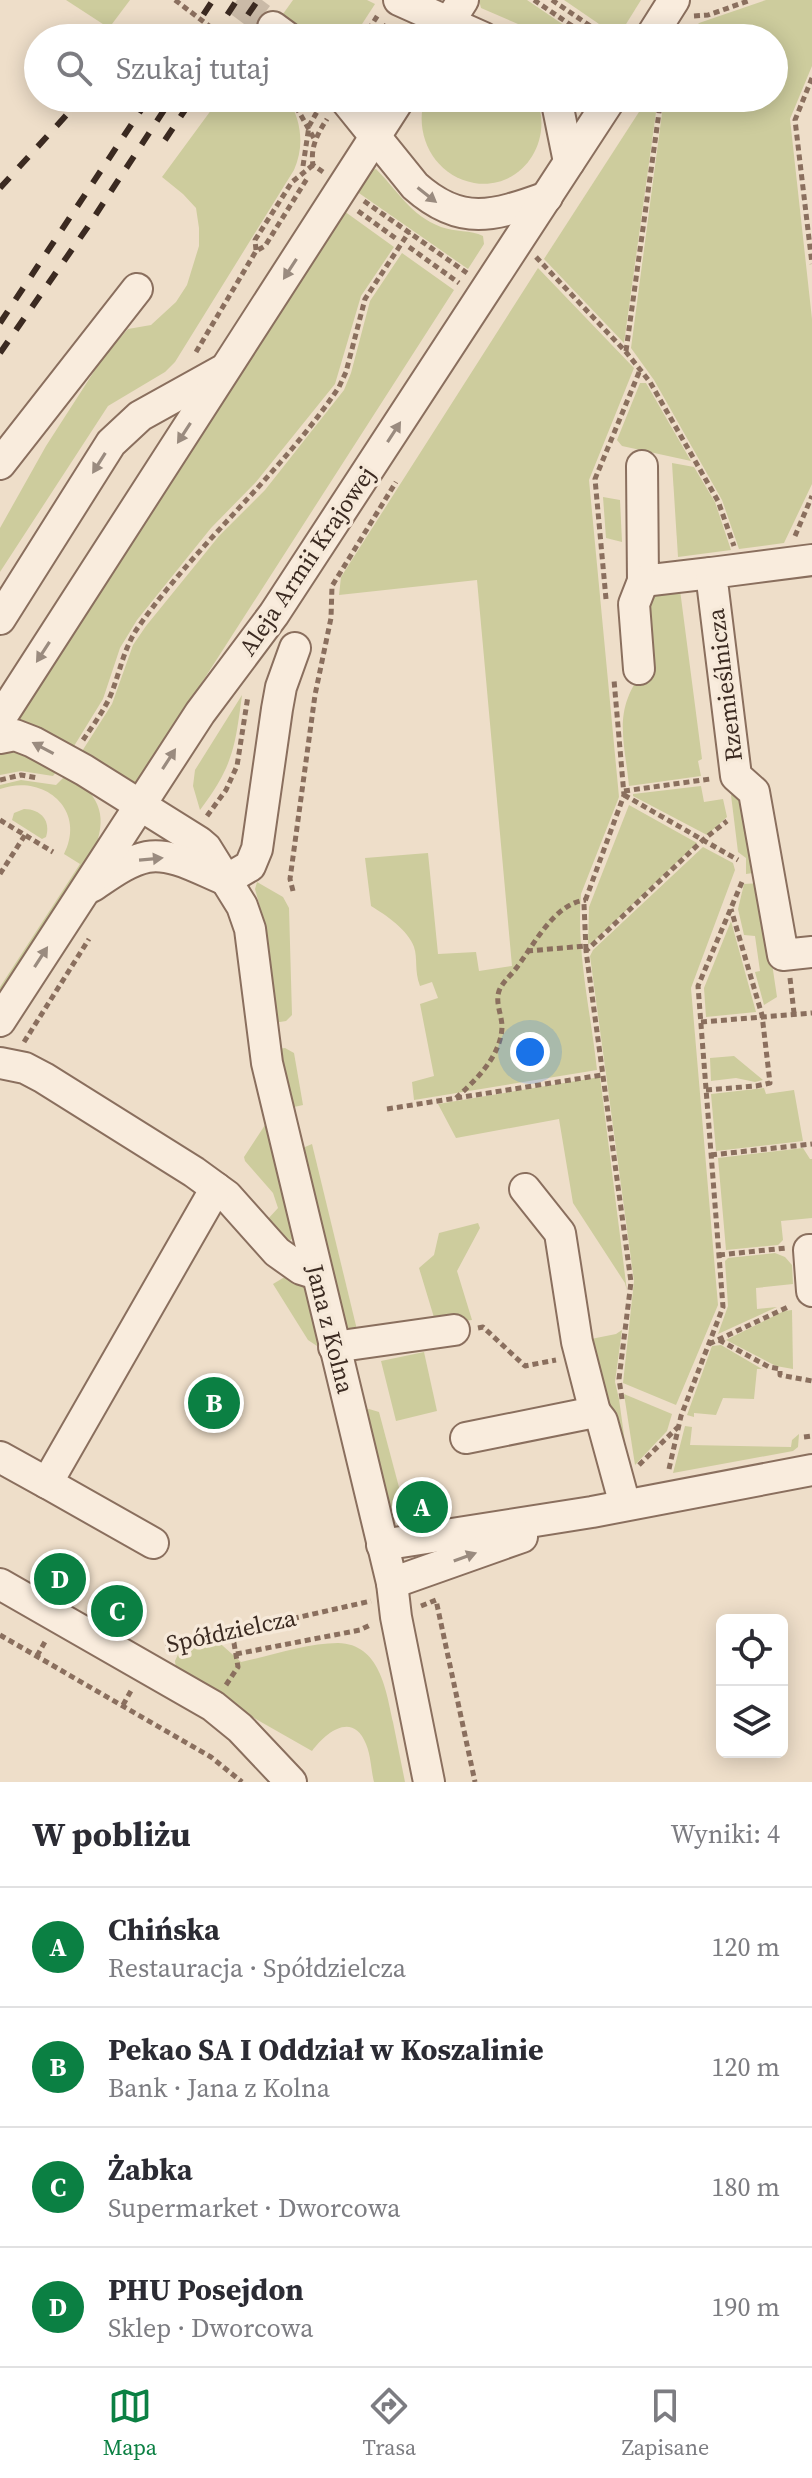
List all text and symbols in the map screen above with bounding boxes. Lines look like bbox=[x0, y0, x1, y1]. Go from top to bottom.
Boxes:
search box bbox=[24, 24, 788, 112]
icon: search bbox=[52, 46, 96, 90]
text: Szukaj tutaj bbox=[116, 48, 270, 89]
one-way arrow bbox=[417, 186, 437, 203]
one-way arrow bbox=[282, 258, 297, 279]
one-way arrow bbox=[386, 421, 400, 443]
one-way arrow bbox=[177, 423, 192, 444]
one-way arrow bbox=[92, 452, 106, 474]
street label: Aleja Armii Krajowej bbox=[231, 459, 382, 662]
street label: Rzemieślnicza bbox=[699, 606, 750, 763]
one-way arrow bbox=[37, 641, 51, 663]
one-way arrow bbox=[32, 741, 55, 754]
one-way arrow bbox=[162, 748, 177, 769]
one-way arrow bbox=[138, 852, 163, 865]
one-way arrow bbox=[34, 946, 48, 968]
your location bbox=[510, 1032, 550, 1072]
street label: Jana z Kolna bbox=[298, 1260, 363, 1398]
pin: B bbox=[188, 1373, 240, 1433]
pin: A bbox=[396, 1477, 448, 1537]
pin: D bbox=[34, 1549, 86, 1609]
one-way arrow bbox=[453, 1550, 477, 1562]
pin: C bbox=[91, 1581, 143, 1641]
street label: Spółdzielcza bbox=[163, 1601, 300, 1660]
map controls bbox=[716, 1614, 788, 1758]
button: locate bbox=[716, 1614, 788, 1686]
button: layers bbox=[716, 1686, 788, 1758]
text: W pobliżu bbox=[32, 1811, 191, 1857]
text: Wyniki: 4 bbox=[670, 1816, 780, 1852]
text: Chińska bbox=[108, 1909, 220, 1950]
text: A bbox=[49, 1929, 67, 1965]
text: 120 m bbox=[712, 1929, 780, 1965]
text: Restauracja · Spółdzielcza bbox=[108, 1950, 406, 1986]
text: Pekao SA I Oddział w Koszalinie bbox=[108, 2029, 544, 2070]
text: B bbox=[50, 2049, 66, 2085]
text: 120 m bbox=[712, 2049, 780, 2085]
text: Bank · Jana z Kolna bbox=[108, 2070, 330, 2106]
text: Żabka bbox=[108, 2149, 193, 2190]
text: C bbox=[50, 2169, 66, 2205]
text: 180 m bbox=[712, 2169, 780, 2205]
text: Supermarket · Dworcowa bbox=[108, 2190, 400, 2226]
text: PHU Posejdon bbox=[108, 2269, 304, 2310]
text: D bbox=[49, 2289, 67, 2325]
text: 190 m bbox=[712, 2289, 780, 2325]
text: Sklep · Dworcowa bbox=[108, 2310, 314, 2346]
tab: Mapa bbox=[103, 2384, 157, 2462]
tab: Trasa bbox=[363, 2384, 416, 2462]
tab: Zapisane bbox=[622, 2384, 709, 2462]

